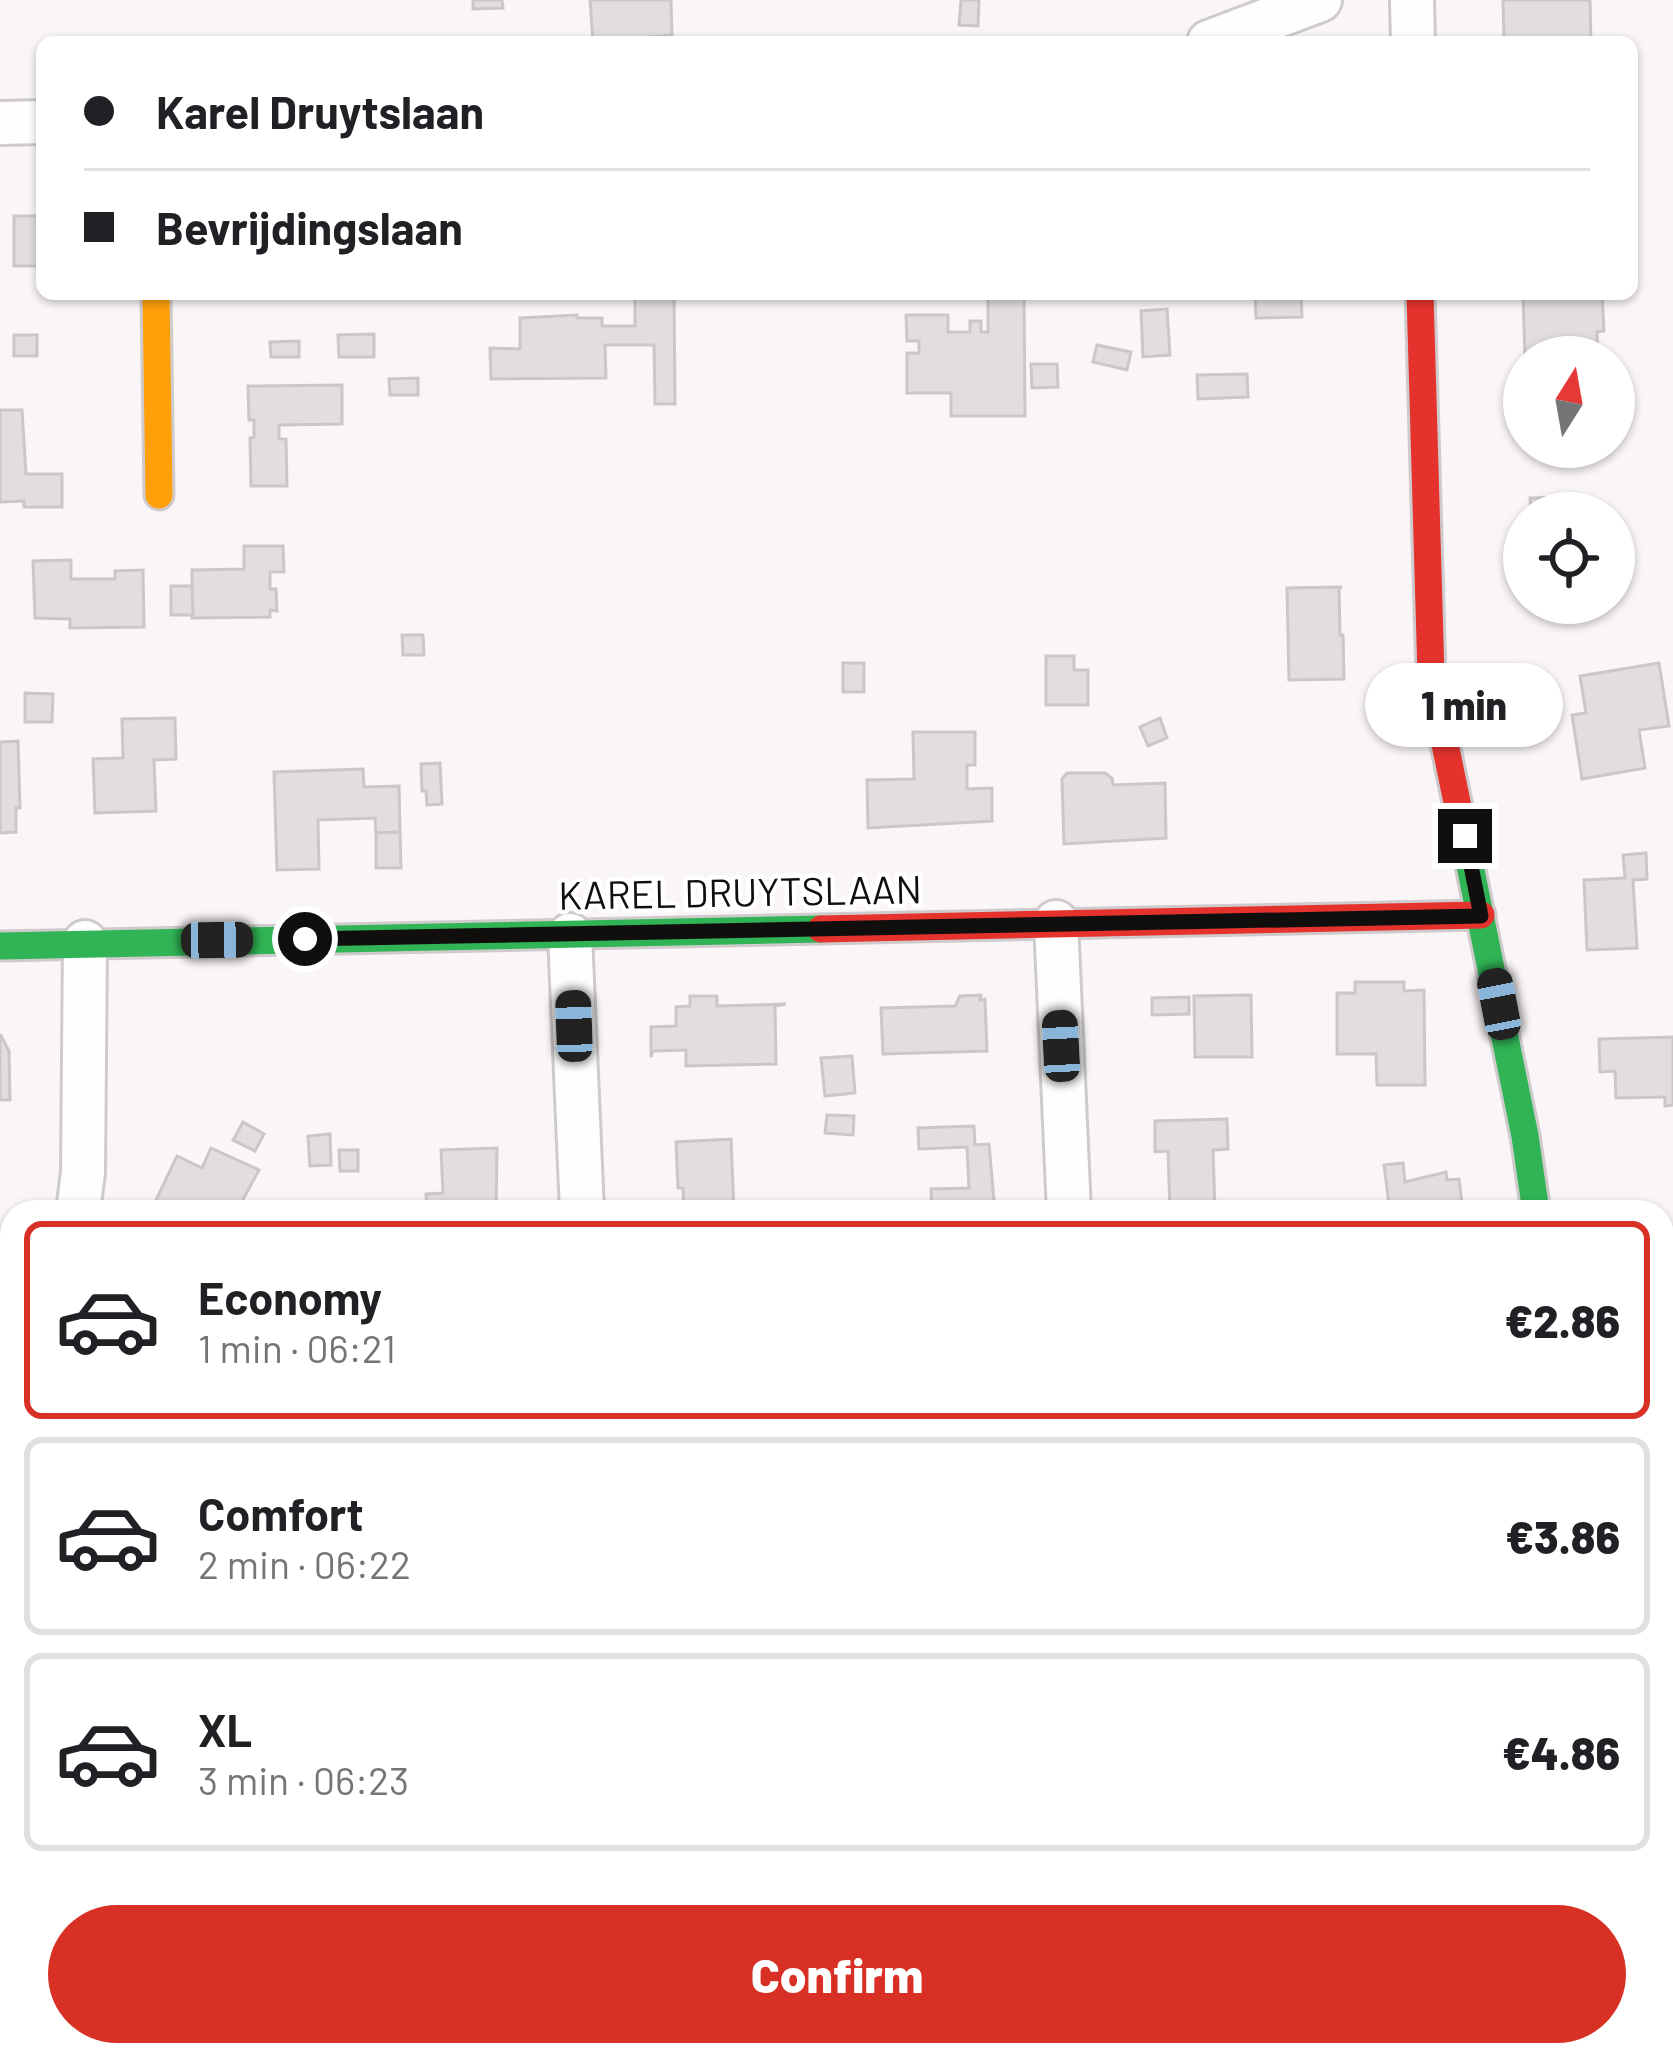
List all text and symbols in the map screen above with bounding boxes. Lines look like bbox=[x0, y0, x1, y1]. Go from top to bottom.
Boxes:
text: Karel Druytslaan bbox=[156, 84, 484, 138]
text: Bevrijdingslaan bbox=[156, 200, 463, 254]
north arrow bbox=[1503, 336, 1635, 468]
map controls bbox=[1503, 336, 1635, 624]
button: locate bbox=[1503, 492, 1635, 624]
callout: 1 min bbox=[1366, 662, 1564, 746]
text: 1 min bbox=[1421, 681, 1507, 728]
route end bbox=[1438, 809, 1492, 863]
street label: KAREL DRUYTSLAAN bbox=[558, 864, 922, 918]
route start bbox=[278, 912, 332, 966]
car bbox=[181, 921, 253, 959]
car bbox=[1474, 965, 1524, 1043]
car bbox=[555, 989, 593, 1063]
car bbox=[1041, 1009, 1081, 1083]
icon: car bbox=[54, 1266, 162, 1374]
text: Economy bbox=[198, 1270, 382, 1324]
text: €2.86 bbox=[1505, 1293, 1620, 1347]
text: 1 min · 06:21 bbox=[198, 1324, 396, 1371]
icon: car bbox=[54, 1482, 162, 1590]
text: Comfort bbox=[198, 1486, 364, 1540]
text: €3.86 bbox=[1506, 1509, 1620, 1563]
text: 2 min · 06:22 bbox=[198, 1540, 411, 1587]
icon: car bbox=[54, 1698, 162, 1806]
text: XL bbox=[198, 1702, 252, 1756]
text: €4.86 bbox=[1502, 1725, 1620, 1779]
text: 3 min · 06:23 bbox=[198, 1756, 409, 1803]
button: Confirm bbox=[48, 1905, 1626, 2043]

